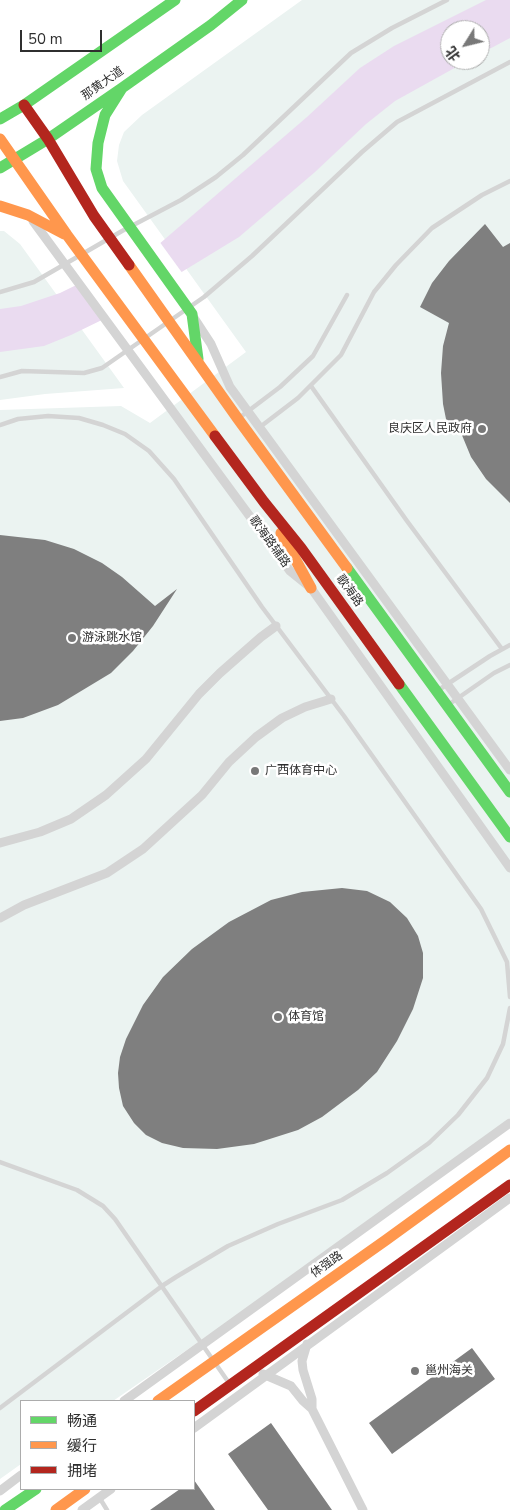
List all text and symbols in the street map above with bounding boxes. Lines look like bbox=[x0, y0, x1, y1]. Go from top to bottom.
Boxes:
scale bar bbox=[22, 20, 105, 52]
north arrow bbox=[440, 20, 490, 70]
text: 50 m bbox=[28, 29, 63, 49]
text: 北 bbox=[441, 42, 465, 65]
street label: 那黄大道 bbox=[79, 64, 127, 104]
place label: 良庆区人民政府 bbox=[388, 422, 472, 436]
marker: 良庆区人民政府 bbox=[476, 423, 488, 435]
street label: 歌海路辅路 bbox=[246, 513, 292, 571]
street label: 歌海路 bbox=[333, 572, 365, 610]
place label: 游泳跳水馆 bbox=[82, 631, 142, 645]
marker: 游泳跳水馆 bbox=[66, 632, 78, 644]
place label: 广西体育中心 bbox=[265, 764, 337, 778]
marker: 广西体育中心 bbox=[249, 765, 261, 777]
place label: 体育馆 bbox=[288, 1010, 324, 1024]
marker: 体育馆 bbox=[272, 1011, 284, 1023]
street label: 体强路 bbox=[308, 1249, 346, 1281]
place label: 邕州海关 bbox=[425, 1364, 473, 1378]
marker: 邕州海关 bbox=[409, 1365, 421, 1377]
legend bbox=[20, 1400, 195, 1490]
text: 畅通 bbox=[67, 1411, 97, 1431]
text: 缓行 bbox=[67, 1436, 97, 1456]
text: 拥堵 bbox=[67, 1461, 97, 1481]

